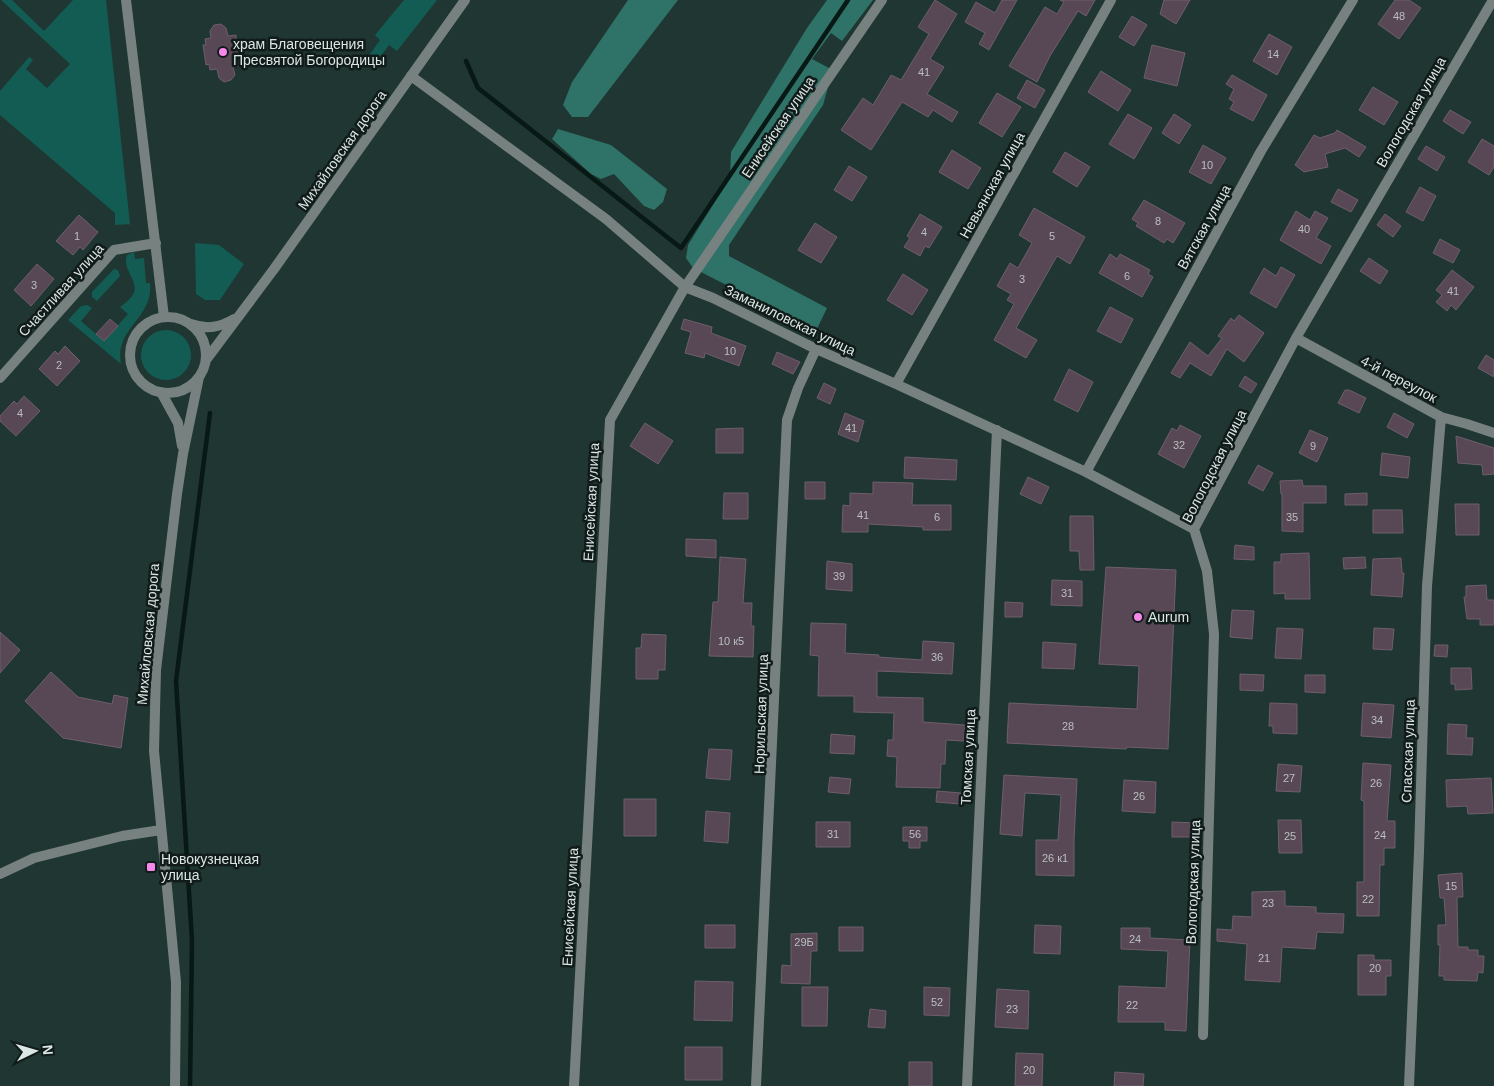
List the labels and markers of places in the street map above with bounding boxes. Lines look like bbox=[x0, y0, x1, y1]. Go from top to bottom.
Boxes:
place label: храм Благовещения Пресвятой Богородицы bbox=[233, 36, 385, 68]
marker: храм Благовещения Пресвятой Богородицы bbox=[217, 46, 229, 58]
place label: Aurum bbox=[1148, 609, 1189, 625]
marker: Aurum bbox=[1132, 611, 1144, 623]
place label: Новокузнецкая улица bbox=[161, 851, 259, 883]
marker: Новокузнецкая улица bbox=[145, 861, 157, 873]

